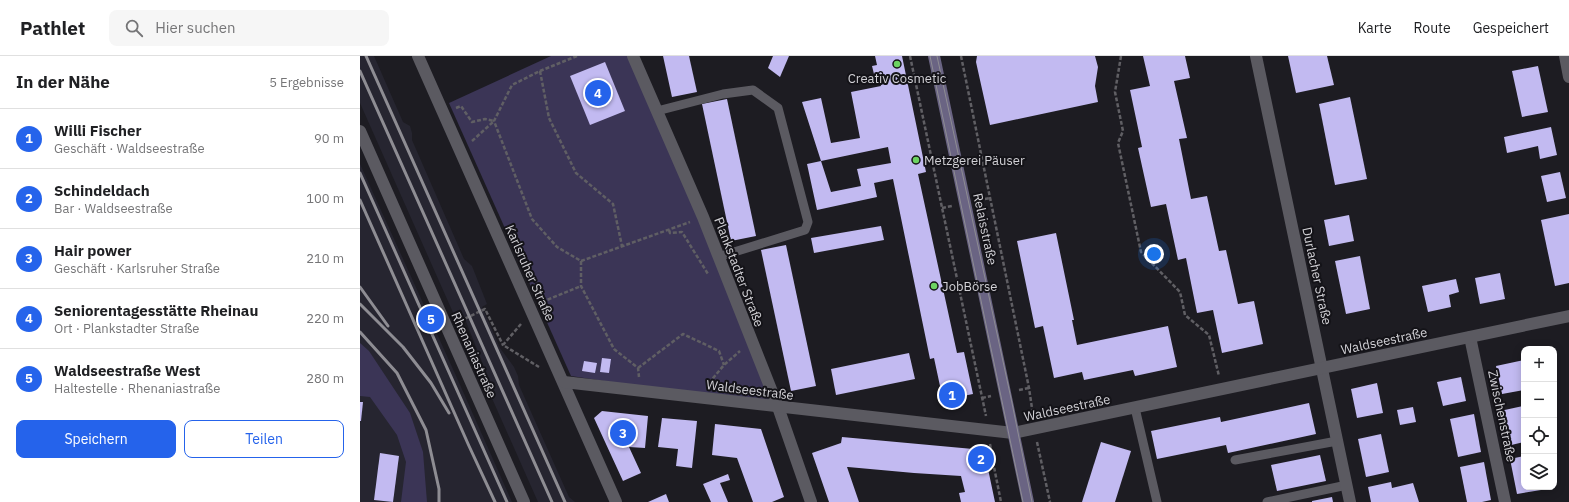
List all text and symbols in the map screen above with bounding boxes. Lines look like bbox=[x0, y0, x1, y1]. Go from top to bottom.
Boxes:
search box bbox=[109, 10, 389, 46]
text: Pathlet bbox=[20, 16, 85, 40]
icon: search bbox=[123, 17, 145, 39]
text: Hier suchen bbox=[155, 18, 235, 37]
text: Karte bbox=[1358, 19, 1392, 37]
text: Route bbox=[1414, 19, 1451, 37]
text: Gespeichert bbox=[1473, 19, 1549, 37]
marker: Creativ Cosmetic bbox=[892, 59, 902, 69]
place label: Creativ Cosmetic bbox=[848, 70, 947, 87]
text: In der Nähe bbox=[16, 71, 110, 93]
text: 5 Ergebnisse bbox=[269, 74, 344, 91]
pin: 4 bbox=[585, 78, 611, 108]
text: Willi Fischer bbox=[54, 121, 142, 140]
text: 1 bbox=[25, 130, 33, 147]
text: 90 m bbox=[314, 130, 344, 147]
text: Geschäft · Waldseestraße bbox=[54, 140, 205, 157]
place label: Metzgerei Päuser bbox=[924, 152, 1025, 169]
marker: Metzgerei Päuser bbox=[911, 155, 921, 165]
text: Schindeldach bbox=[54, 181, 150, 200]
text: 2 bbox=[25, 190, 33, 207]
text: 100 m bbox=[306, 190, 344, 207]
street label: Relaisstraße bbox=[969, 191, 1001, 267]
text: Bar · Waldseestraße bbox=[54, 200, 173, 217]
street label: Plankstadter Straße bbox=[710, 215, 768, 329]
street label: Karlsruher Straße bbox=[501, 222, 559, 324]
street label: Durlacher Straße bbox=[1298, 226, 1336, 326]
text: Hair power bbox=[54, 241, 132, 260]
your location bbox=[1144, 244, 1164, 264]
text: 3 bbox=[25, 250, 33, 267]
text: 210 m bbox=[306, 250, 344, 267]
text: Geschäft · Karlsruher Straße bbox=[54, 260, 220, 277]
place label: JobBörse bbox=[942, 278, 997, 295]
marker: JobBörse bbox=[929, 281, 939, 291]
text: Seniorentagesstätte Rheinau bbox=[54, 301, 258, 320]
pin: 5 bbox=[418, 304, 444, 334]
street label: Rhenaniastraße bbox=[447, 309, 501, 401]
text: 4 bbox=[25, 310, 33, 327]
text: 220 m bbox=[306, 310, 344, 327]
text: Ort · Plankstadter Straße bbox=[54, 320, 199, 337]
street label: Waldseestraße bbox=[1339, 324, 1429, 358]
map controls bbox=[1521, 346, 1557, 490]
button: + bbox=[1521, 346, 1557, 382]
text: Waldseestraße West bbox=[54, 361, 201, 380]
street label: Zwischenstraße bbox=[1484, 369, 1520, 463]
text: 5 bbox=[25, 370, 33, 387]
text: 280 m bbox=[306, 370, 344, 387]
street label: Waldseestraße bbox=[705, 376, 795, 404]
text: Haltestelle · Rhenaniastraße bbox=[54, 380, 220, 397]
pin: 1 bbox=[939, 380, 965, 410]
button: − bbox=[1521, 382, 1557, 418]
street label: Waldseestraße bbox=[1022, 391, 1112, 425]
pin: 3 bbox=[610, 418, 636, 448]
button: locate bbox=[1521, 418, 1557, 454]
button: Speichern bbox=[16, 420, 176, 458]
button: Teilen bbox=[184, 420, 344, 458]
pin: 2 bbox=[968, 444, 994, 474]
button: layers bbox=[1521, 454, 1557, 490]

